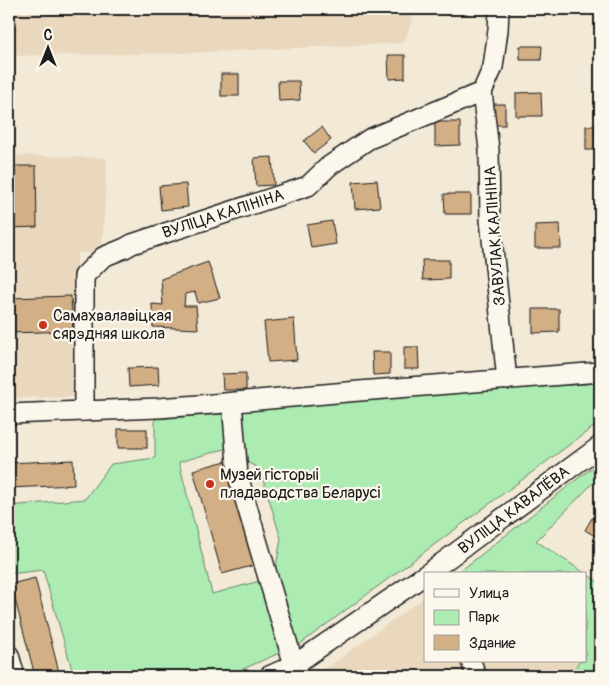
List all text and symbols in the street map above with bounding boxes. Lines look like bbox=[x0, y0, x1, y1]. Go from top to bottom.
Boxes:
north arrow bbox=[22, 22, 72, 72]
text: С bbox=[44, 27, 53, 44]
street label: ЗАВУЛАК КАЛІНІНА bbox=[480, 165, 510, 307]
street label: ВУЛІЦА КАЛІНІНА bbox=[160, 185, 286, 243]
place label: Самахвалавіцкая сярэдняя школа bbox=[53, 306, 171, 344]
marker: Самахвалавіцкая сярэдняя школа bbox=[37, 319, 49, 331]
street label: ВУЛІЦА КАВАЛЁВА bbox=[454, 462, 574, 558]
place label: Музей гісторыі пладаводства Беларусі bbox=[220, 465, 381, 503]
marker: Музей гісторыі пладаводства Беларусі bbox=[204, 478, 216, 490]
legend bbox=[424, 572, 586, 662]
text: Улица bbox=[469, 584, 509, 603]
text: Парк bbox=[469, 608, 500, 627]
text: Здание bbox=[469, 634, 516, 653]

